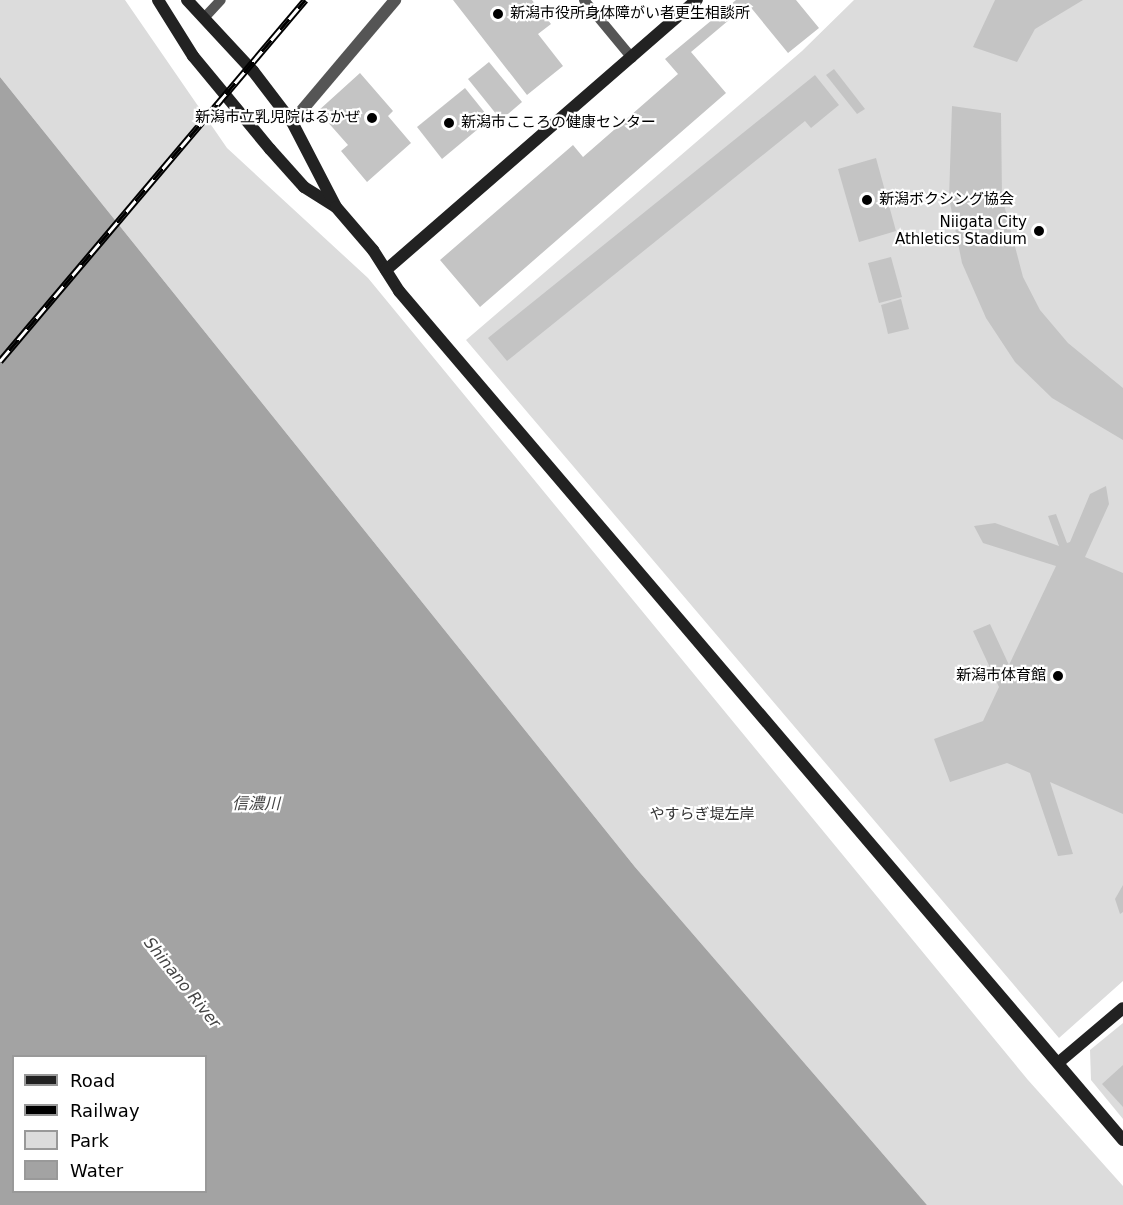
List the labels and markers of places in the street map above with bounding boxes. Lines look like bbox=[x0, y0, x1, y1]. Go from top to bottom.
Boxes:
place label: 新潟市役所身体障がい者更生相談所 bbox=[510, 5, 750, 23]
marker: 新潟市役所身体障がい者更生相談所 bbox=[491, 7, 505, 21]
place label: 新潟市立乳児院はるかぜ bbox=[195, 109, 360, 127]
marker: 新潟市立乳児院はるかぜ bbox=[365, 111, 379, 125]
place label: 新潟市こころの健康センター bbox=[461, 114, 656, 132]
marker: 新潟市こころの健康センター bbox=[442, 116, 456, 130]
place label: 新潟ボクシング協会 bbox=[879, 191, 1014, 209]
marker: 新潟ボクシング協会 bbox=[860, 193, 874, 207]
place label: Niigata City Athletics Stadium bbox=[895, 213, 1027, 248]
marker: Niigata City Athletics Stadium bbox=[1032, 224, 1046, 238]
place label: 新潟市体育館 bbox=[956, 667, 1046, 685]
marker: 新潟市体育館 bbox=[1051, 669, 1065, 683]

